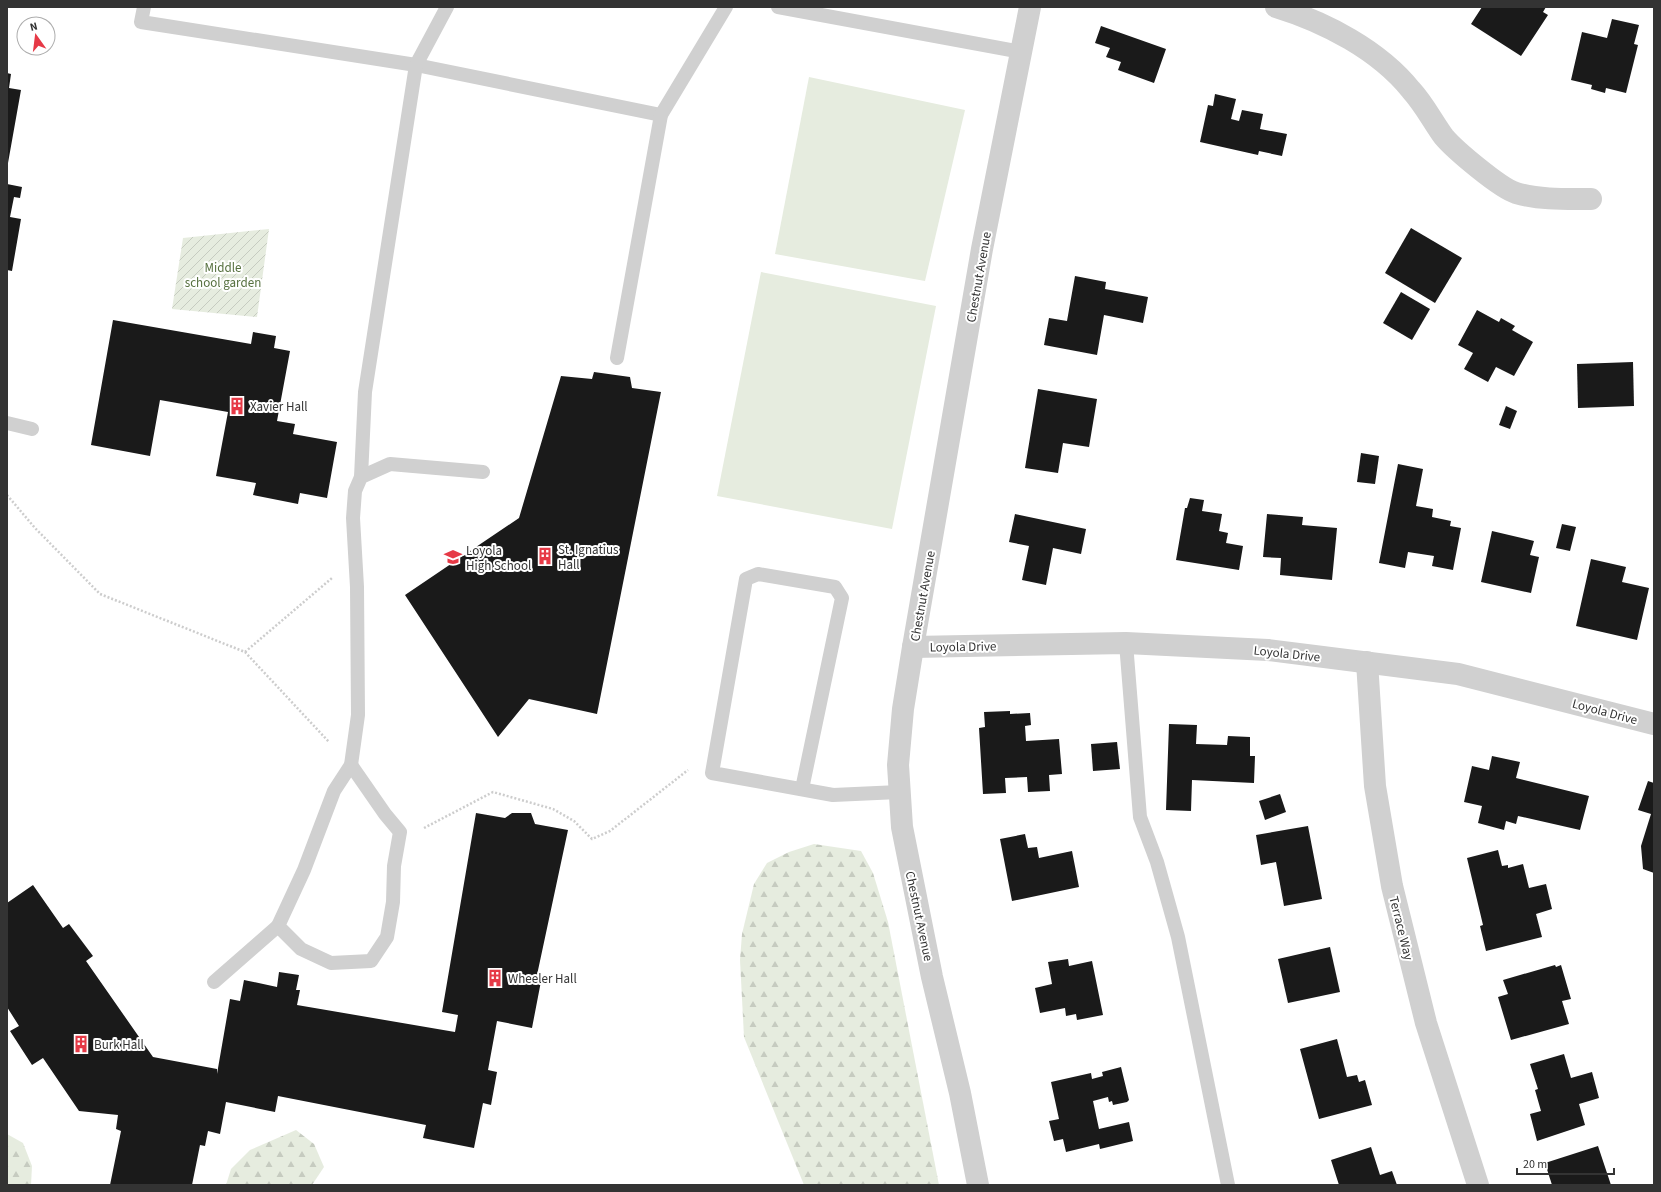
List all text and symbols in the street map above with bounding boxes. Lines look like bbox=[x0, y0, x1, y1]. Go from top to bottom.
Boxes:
north arrow bbox=[16, 16, 56, 56]
text: N bbox=[28, 19, 39, 35]
street label: Chestnut Avenue bbox=[962, 230, 996, 324]
park label: Middle school garden bbox=[185, 259, 261, 292]
building icon: Xavier Hall bbox=[227, 396, 247, 416]
place label: Xavier Hall bbox=[250, 398, 308, 416]
place label: St. Ignatius Hall bbox=[558, 541, 619, 574]
place label: Loyola High School bbox=[466, 542, 531, 575]
building icon: St. Ignatius Hall bbox=[535, 546, 555, 566]
school or university icon: Loyola High School bbox=[443, 547, 463, 567]
street label: Chestnut Avenue bbox=[906, 549, 940, 643]
street label: Loyola Drive bbox=[929, 637, 997, 657]
street label: Loyola Drive bbox=[1253, 642, 1321, 666]
street label: Loyola Drive bbox=[1570, 695, 1639, 729]
street label: Chestnut Avenue bbox=[901, 869, 937, 963]
street label: Terrace Way bbox=[1384, 894, 1418, 962]
building icon: Wheeler Hall bbox=[485, 968, 505, 988]
place label: Wheeler Hall bbox=[508, 970, 577, 988]
building icon: Burk Hall bbox=[71, 1034, 91, 1054]
place label: Burk Hall bbox=[94, 1036, 144, 1054]
scale bar bbox=[1517, 1150, 1614, 1176]
text: 20 m bbox=[1523, 1156, 1547, 1173]

